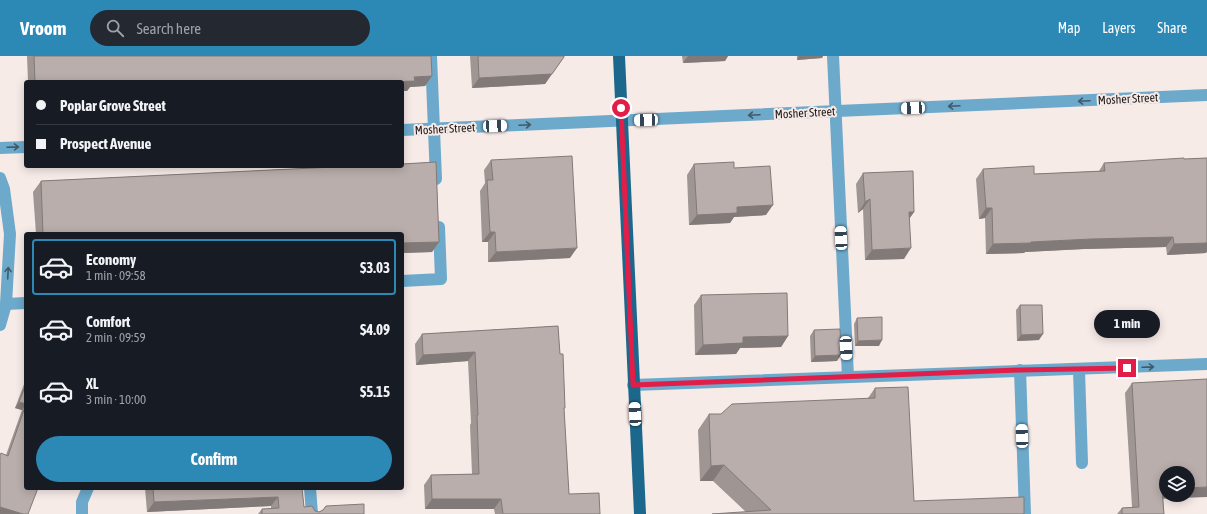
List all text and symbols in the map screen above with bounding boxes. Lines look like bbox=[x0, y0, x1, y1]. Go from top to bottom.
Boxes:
search box bbox=[90, 10, 370, 46]
text: Vroom bbox=[20, 17, 66, 39]
icon: search bbox=[104, 17, 126, 39]
text: Search here bbox=[136, 20, 201, 37]
text: Map bbox=[1058, 20, 1080, 36]
text: Layers bbox=[1102, 20, 1135, 36]
text: Share bbox=[1157, 20, 1187, 36]
street label: Mosher Street bbox=[1097, 90, 1159, 108]
text: Poplar Grove Street bbox=[60, 97, 166, 114]
one-way arrow bbox=[1078, 97, 1091, 104]
route start bbox=[612, 99, 630, 117]
car bbox=[901, 101, 925, 115]
one-way arrow bbox=[948, 103, 961, 110]
street label: Mosher Street bbox=[774, 104, 836, 122]
one-way arrow bbox=[748, 111, 761, 119]
car bbox=[634, 114, 658, 126]
car bbox=[483, 119, 507, 133]
street label: Mosher Street bbox=[414, 120, 476, 138]
one-way arrow bbox=[518, 121, 531, 129]
text: Prospect Avenue bbox=[60, 135, 151, 152]
one-way arrow bbox=[6, 144, 19, 151]
car bbox=[834, 226, 848, 250]
icon: car bbox=[38, 249, 74, 285]
text: Economy bbox=[86, 251, 136, 268]
text: $3.03 bbox=[360, 259, 390, 276]
one-way arrow bbox=[4, 267, 12, 280]
text: 1 min · 09:58 bbox=[86, 268, 146, 283]
callout: 1 min bbox=[1094, 310, 1160, 338]
icon: car bbox=[38, 311, 74, 347]
text: Comfort bbox=[86, 313, 130, 330]
text: 1 min bbox=[1114, 316, 1140, 331]
text: $4.09 bbox=[360, 321, 390, 338]
text: 2 min · 09:59 bbox=[86, 330, 146, 345]
car bbox=[839, 336, 853, 360]
route end bbox=[1118, 359, 1136, 377]
one-way arrow bbox=[1141, 363, 1154, 371]
icon: car bbox=[38, 373, 74, 409]
text: XL bbox=[86, 375, 99, 392]
text: $5.15 bbox=[360, 383, 390, 400]
text: 3 min · 10:00 bbox=[86, 392, 146, 407]
car bbox=[628, 402, 642, 426]
car bbox=[1016, 424, 1028, 448]
button: Confirm bbox=[36, 436, 392, 482]
map controls bbox=[1159, 466, 1195, 502]
button: layers bbox=[1159, 466, 1195, 502]

